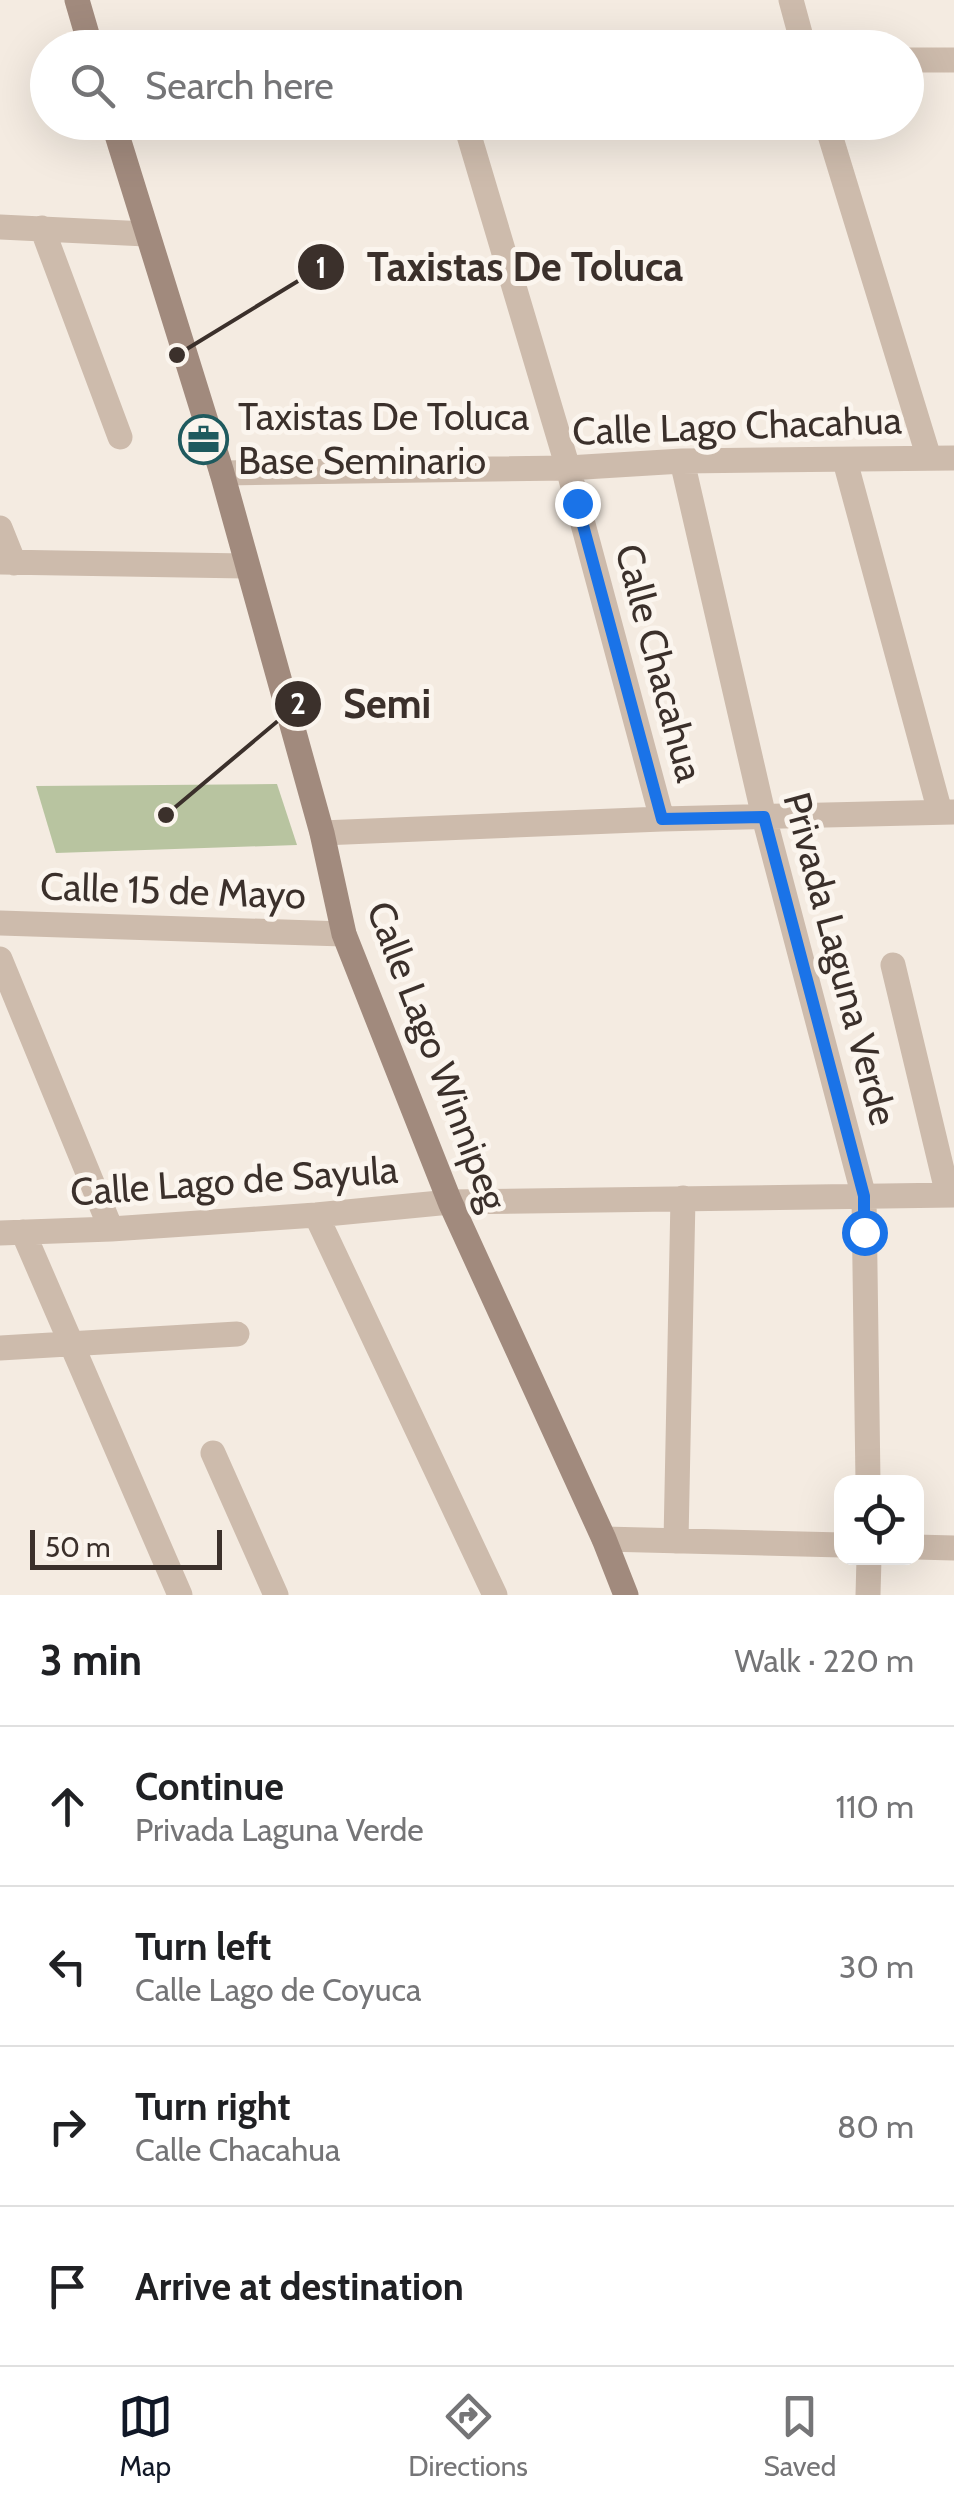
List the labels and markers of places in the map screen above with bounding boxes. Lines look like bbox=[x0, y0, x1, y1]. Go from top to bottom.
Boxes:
callout: Taxistas De Toluca bbox=[296, 232, 703, 302]
place label: Taxistas De Toluca Base Seminario bbox=[238, 393, 529, 484]
office icon: Taxistas De Toluca Base Seminario bbox=[177, 413, 229, 465]
callout: Semi bbox=[273, 669, 451, 739]

